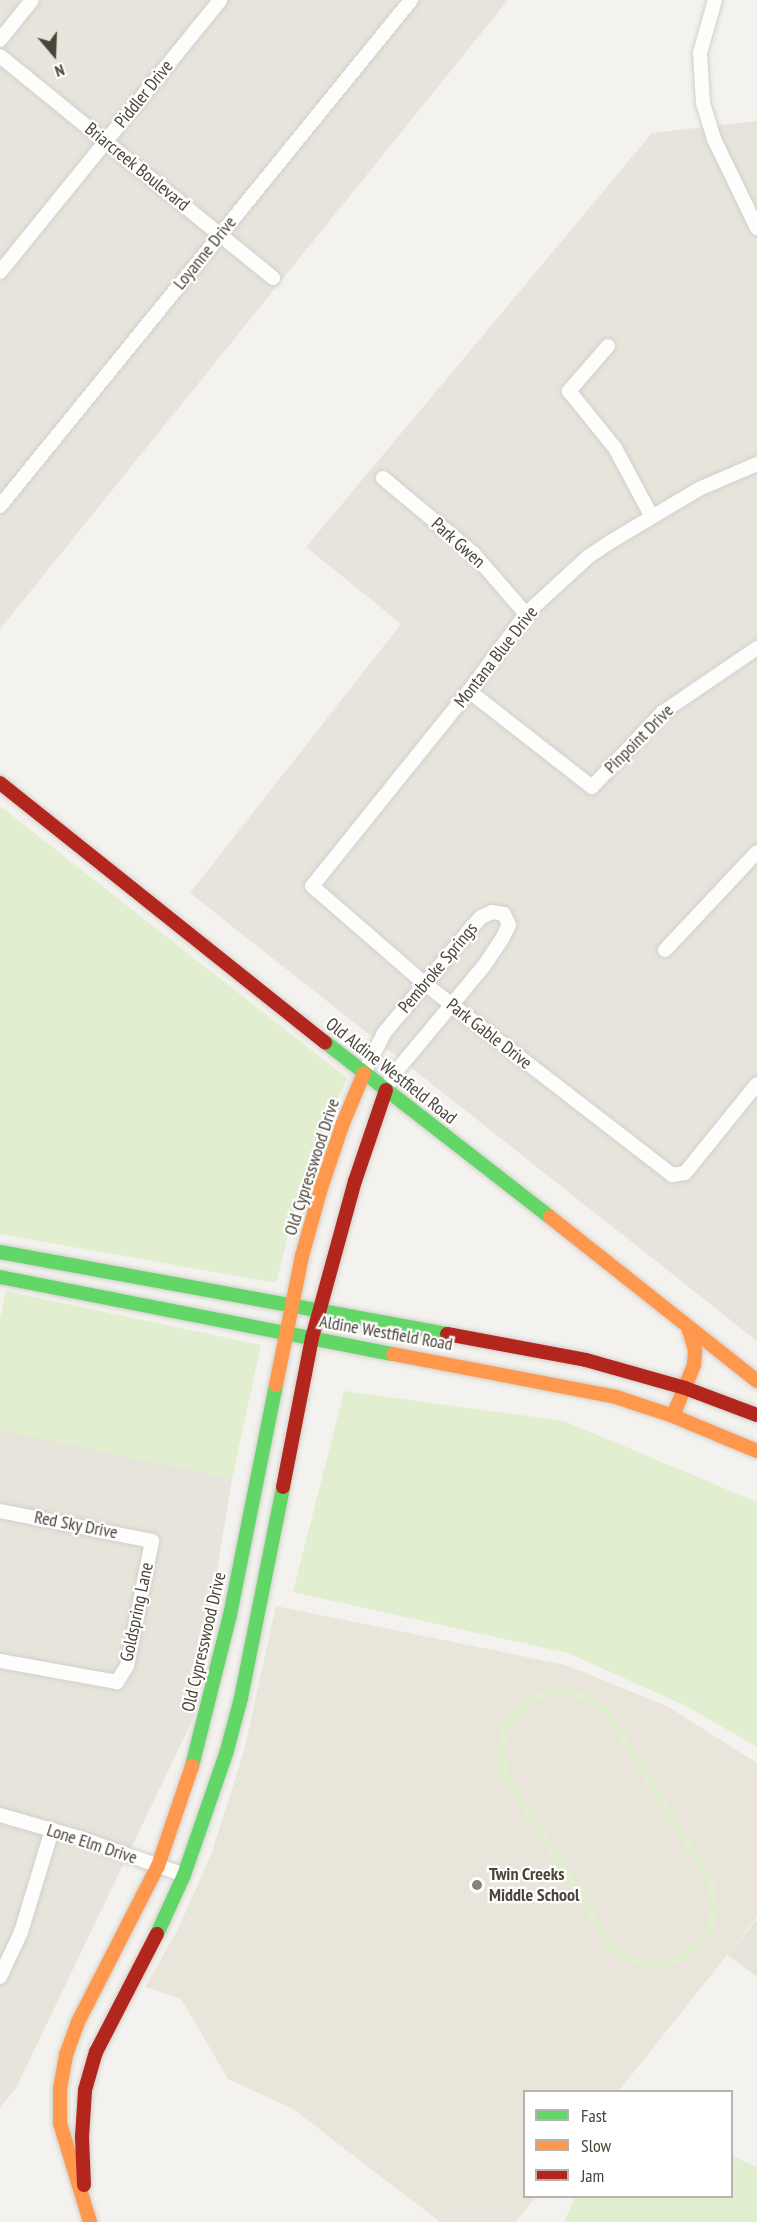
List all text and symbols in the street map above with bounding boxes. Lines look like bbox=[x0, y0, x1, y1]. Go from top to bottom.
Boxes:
north arrow bbox=[24, 24, 84, 84]
street label: Piddler Drive bbox=[110, 56, 178, 132]
text: N bbox=[53, 60, 67, 82]
street label: Briarcreek Boulevard bbox=[80, 118, 194, 216]
street label: Loyanne Drive bbox=[169, 212, 241, 294]
street label: Park Gwen bbox=[427, 513, 489, 573]
street label: Montana Blue Drive bbox=[450, 602, 542, 712]
street label: Pinpoint Drive bbox=[600, 700, 678, 778]
street label: Pembroke Springs bbox=[394, 918, 482, 1018]
street label: Park Gable Drive bbox=[442, 994, 536, 1074]
street label: Old Aldine Westfield Road bbox=[321, 1013, 461, 1129]
street label: Old Cypresswood Drive bbox=[280, 1096, 344, 1238]
street label: Aldine Westfield Road bbox=[318, 1311, 454, 1355]
street label: Red Sky Drive bbox=[32, 1506, 120, 1544]
street label: Goldspring Lane bbox=[116, 1561, 158, 1663]
street label: Old Cypresswood Drive bbox=[177, 1570, 231, 1714]
street label: Lone Elm Drive bbox=[44, 1819, 140, 1869]
place label: Twin Creeks Middle School bbox=[489, 1864, 579, 1906]
marker: Twin Creeks Middle School bbox=[470, 1878, 484, 1892]
legend bbox=[523, 2090, 733, 2198]
text: Fast bbox=[581, 2104, 607, 2127]
text: Slow bbox=[581, 2134, 611, 2157]
text: Jam bbox=[581, 2164, 604, 2187]

